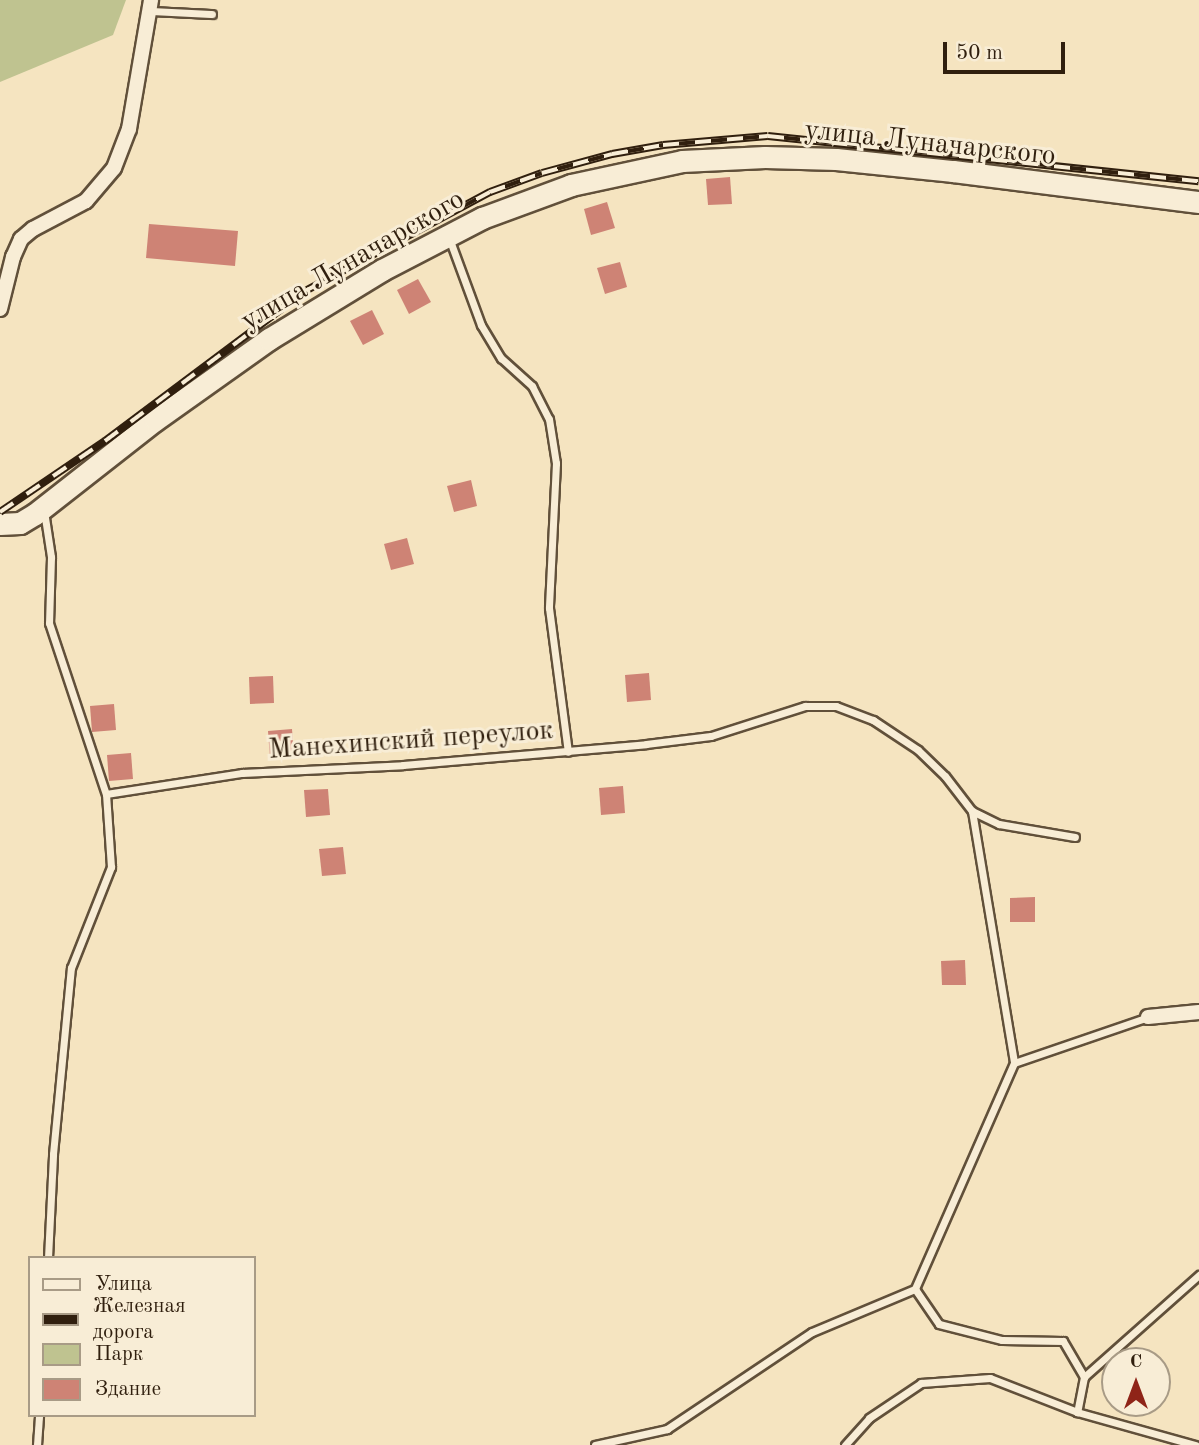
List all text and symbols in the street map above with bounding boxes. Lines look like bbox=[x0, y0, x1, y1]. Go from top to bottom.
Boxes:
scale bar bbox=[947, 28, 1070, 72]
text: 50 m bbox=[956, 43, 1003, 64]
street label: улица Луначарского bbox=[803, 114, 1057, 174]
street label: улица Луначарского bbox=[235, 183, 471, 339]
street label: Манехинский переулок bbox=[267, 714, 555, 768]
legend bbox=[28, 1256, 256, 1417]
text: Улица bbox=[95, 1274, 152, 1295]
text: Железная дорога bbox=[93, 1296, 186, 1343]
text: Парк bbox=[95, 1344, 143, 1365]
north arrow bbox=[1101, 1347, 1171, 1417]
text: С bbox=[1130, 1353, 1142, 1372]
text: Здание bbox=[95, 1379, 161, 1400]

